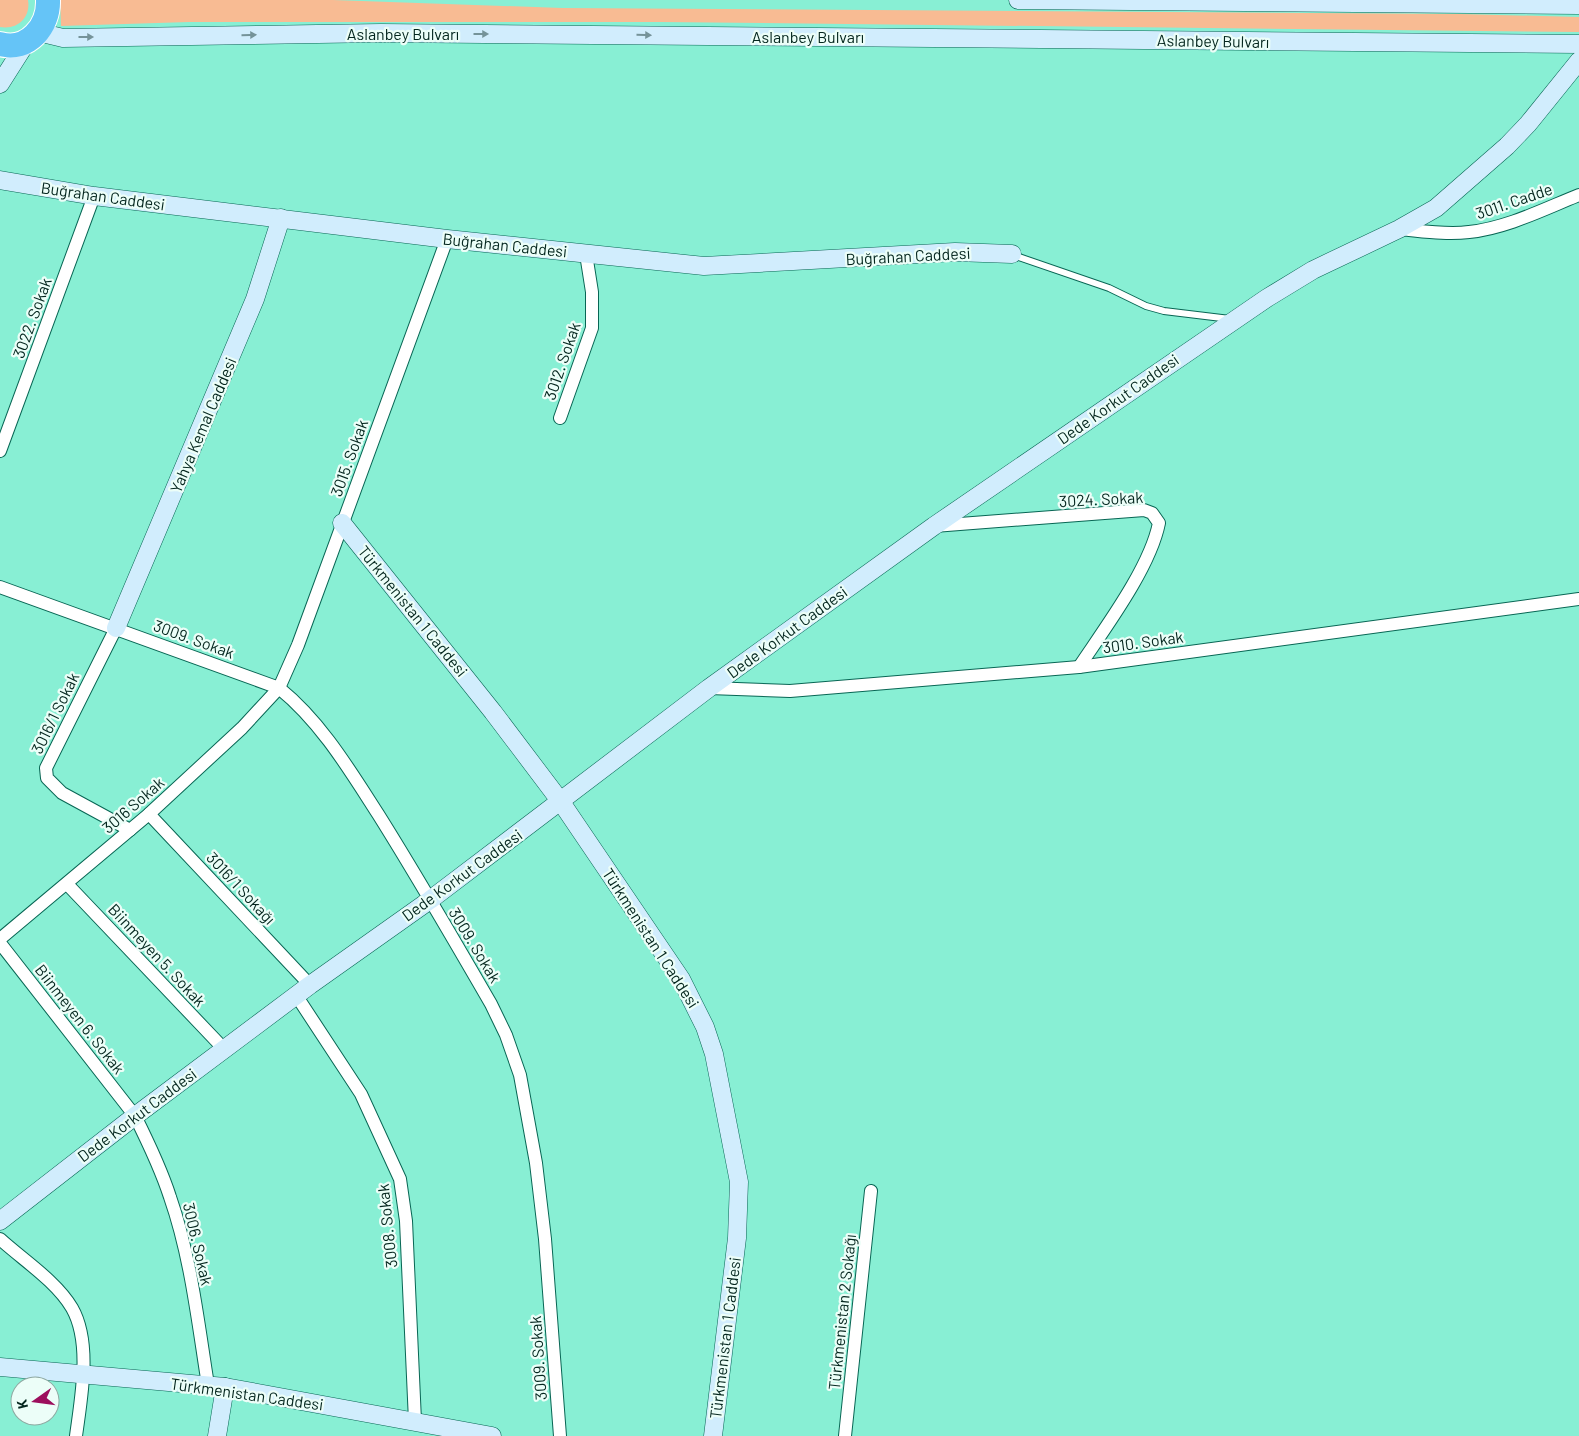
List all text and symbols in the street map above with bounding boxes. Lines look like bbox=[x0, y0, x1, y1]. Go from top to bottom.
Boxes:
street label: Aslanbey Bulvarı bbox=[347, 24, 459, 43]
street label: Aslanbey Bulvarı bbox=[752, 27, 864, 46]
one-way arrow bbox=[473, 30, 489, 38]
street label: Aslanbey Bulvarı bbox=[1157, 30, 1269, 51]
one-way arrow bbox=[241, 31, 257, 39]
one-way arrow bbox=[636, 31, 652, 39]
one-way arrow bbox=[79, 33, 95, 41]
street label: Buğrahan Caddesi bbox=[40, 177, 166, 214]
street label: 3011. Cadde bbox=[1473, 179, 1555, 222]
street label: Buğrahan Caddesi bbox=[442, 229, 568, 260]
street label: Buğrahan Caddesi bbox=[845, 243, 971, 268]
street label: 3022. Sokak bbox=[8, 275, 55, 361]
street label: 3012. Sokak bbox=[539, 320, 584, 402]
street label: Dede Korkut Caddesi bbox=[1053, 350, 1182, 448]
street label: Yahya Kemal Caddesi bbox=[165, 354, 240, 495]
street label: 3015. Sokak bbox=[326, 417, 371, 499]
street label: 3024. Sokak bbox=[1058, 487, 1144, 510]
street label: Türkmenistan 1 Caddesi bbox=[355, 541, 472, 680]
street label: Dede Korkut Caddesi bbox=[723, 582, 851, 682]
street label: 3009. Sokak bbox=[151, 615, 237, 662]
street label: 3010. Sokak bbox=[1101, 626, 1184, 657]
street label: 3016/1 Sokak bbox=[27, 669, 82, 756]
street label: 3016 Sokak bbox=[98, 773, 168, 837]
street label: Dede Korkut Caddesi bbox=[398, 825, 526, 925]
street label: 3016/1 Sokağı bbox=[203, 848, 280, 928]
street label: Türkmenistan 1 Caddesi bbox=[599, 864, 704, 1011]
street label: Biinmeyen 5. Sokak bbox=[105, 899, 210, 1010]
street label: 3009. Sokak bbox=[446, 904, 505, 986]
street label: Biinmeyen 6. Sokak bbox=[32, 960, 129, 1077]
street label: Dede Korkut Caddesi bbox=[73, 1064, 200, 1166]
street label: 3008. Sokak bbox=[373, 1183, 400, 1269]
street label: 3006. Sokak bbox=[180, 1201, 217, 1287]
street label: Türkmenistan 2 Sokağı bbox=[824, 1233, 859, 1391]
street label: Türkmenistan 1 Caddesi bbox=[705, 1256, 744, 1420]
street label: 3009. Sokak bbox=[525, 1315, 550, 1401]
street label: Türkmenistan Caddesi bbox=[169, 1373, 325, 1414]
north arrow bbox=[10, 1376, 60, 1426]
text: K bbox=[13, 1398, 31, 1411]

